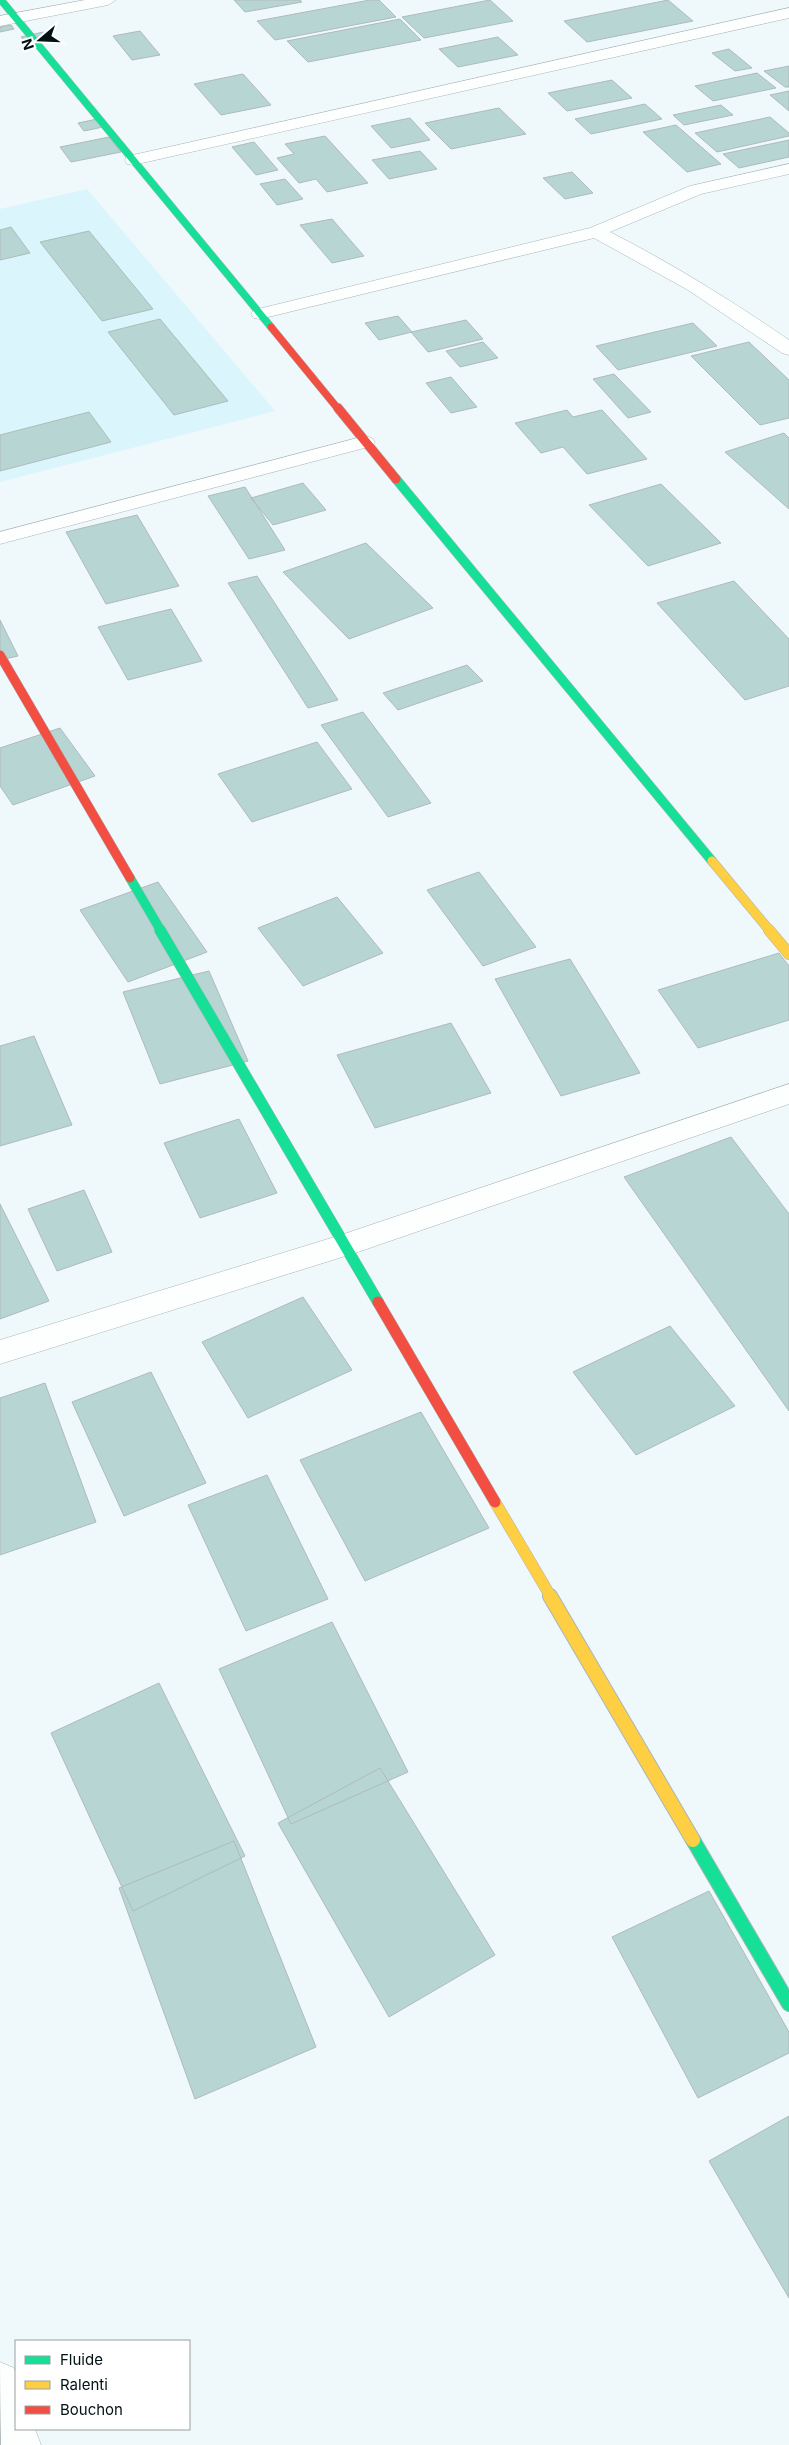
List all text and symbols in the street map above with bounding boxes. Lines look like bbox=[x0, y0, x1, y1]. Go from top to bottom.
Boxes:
north arrow bbox=[15, 15, 65, 65]
text: N bbox=[17, 37, 37, 52]
legend bbox=[15, 2340, 190, 2430]
text: Fluide bbox=[60, 2350, 103, 2369]
text: Ralenti bbox=[60, 2375, 108, 2394]
text: Bouchon bbox=[60, 2400, 123, 2419]

